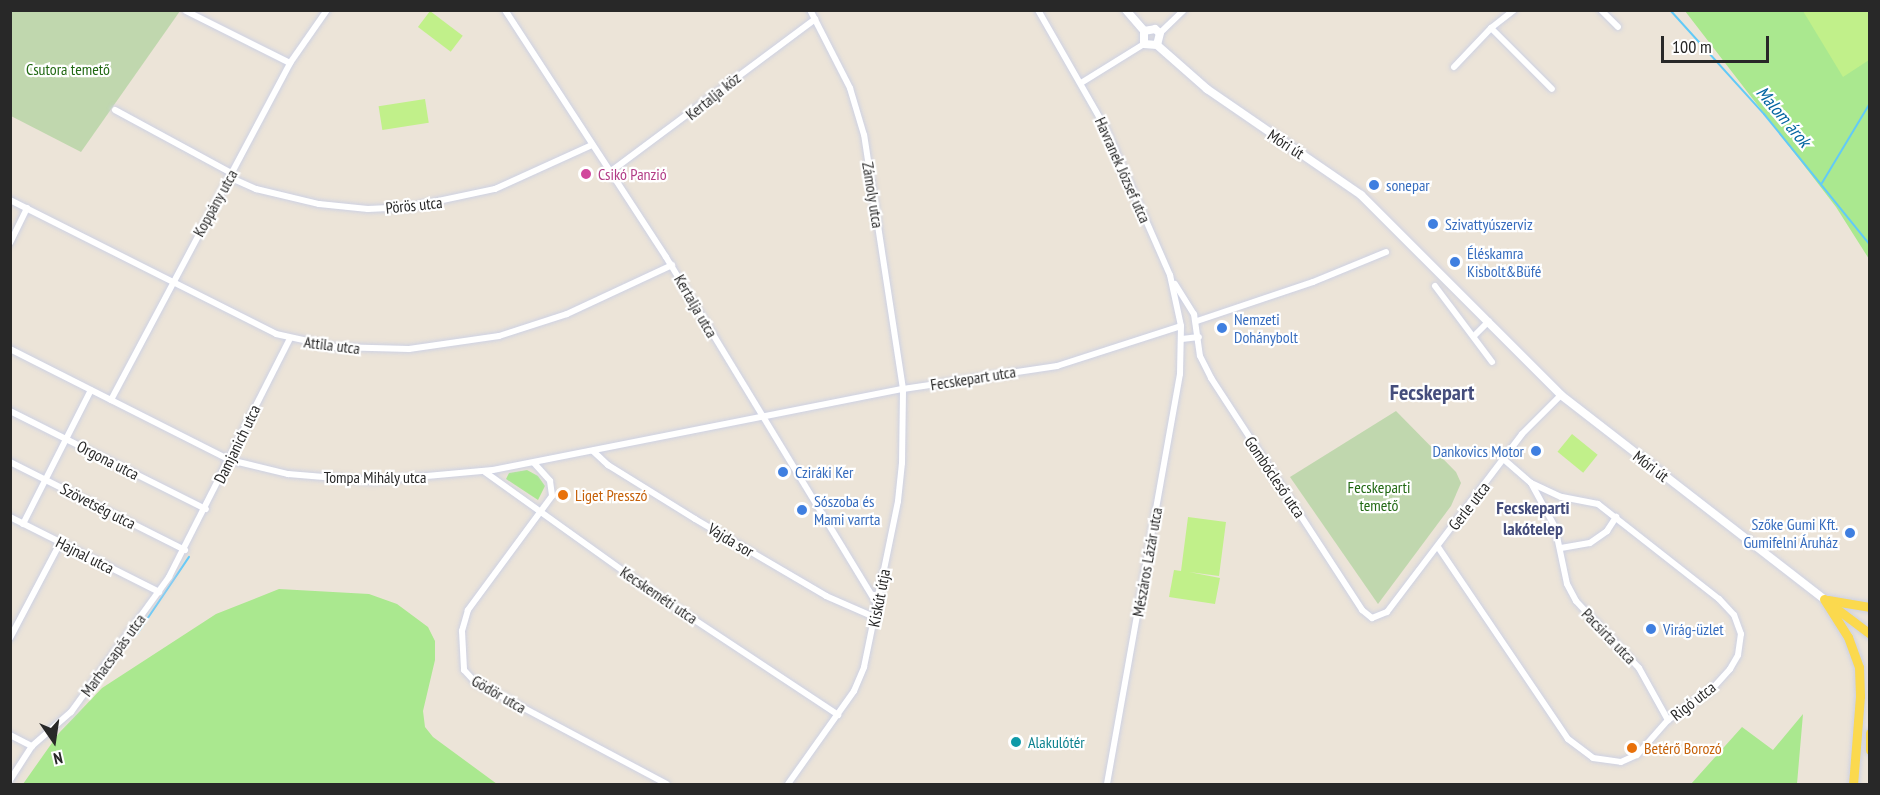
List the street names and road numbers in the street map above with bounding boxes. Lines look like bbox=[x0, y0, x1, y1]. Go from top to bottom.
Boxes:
street label: Kertalja köz bbox=[682, 68, 744, 124]
street label: Havranek József utca bbox=[1091, 114, 1155, 226]
street label: Móri út bbox=[1264, 125, 1308, 163]
street label: Zámoly utca bbox=[858, 160, 888, 230]
street label: Koppány utca bbox=[189, 166, 241, 240]
street label: Pörös utca bbox=[385, 192, 443, 218]
street label: Kertalja utca bbox=[670, 271, 722, 341]
street label: Attila utca bbox=[303, 332, 361, 358]
street label: Fecskepart utca bbox=[929, 362, 1017, 394]
street label: Damjanich utca bbox=[210, 402, 264, 486]
street label: Gombócleső utca bbox=[1241, 433, 1309, 521]
street label: Orgona utca bbox=[74, 436, 142, 484]
street label: Móri út bbox=[1629, 446, 1673, 486]
street label: Tompa Mihály utca bbox=[323, 467, 427, 487]
street label: Gerle utca bbox=[1444, 478, 1494, 534]
street label: Szövetség utca bbox=[57, 479, 139, 533]
street label: Mészáros Lázár utca bbox=[1128, 506, 1166, 618]
street label: Vajda sor bbox=[705, 519, 757, 561]
street label: Hajnal utca bbox=[53, 532, 117, 578]
street label: Kecskeméti utca bbox=[617, 562, 701, 628]
street label: Kiskút útja bbox=[864, 567, 894, 629]
street label: Pacsirta utca bbox=[1578, 604, 1640, 668]
street label: Marhacsapás utca bbox=[77, 610, 149, 700]
street label: Gödör utca bbox=[468, 671, 530, 717]
street label: Rigó utca bbox=[1667, 678, 1719, 724]

